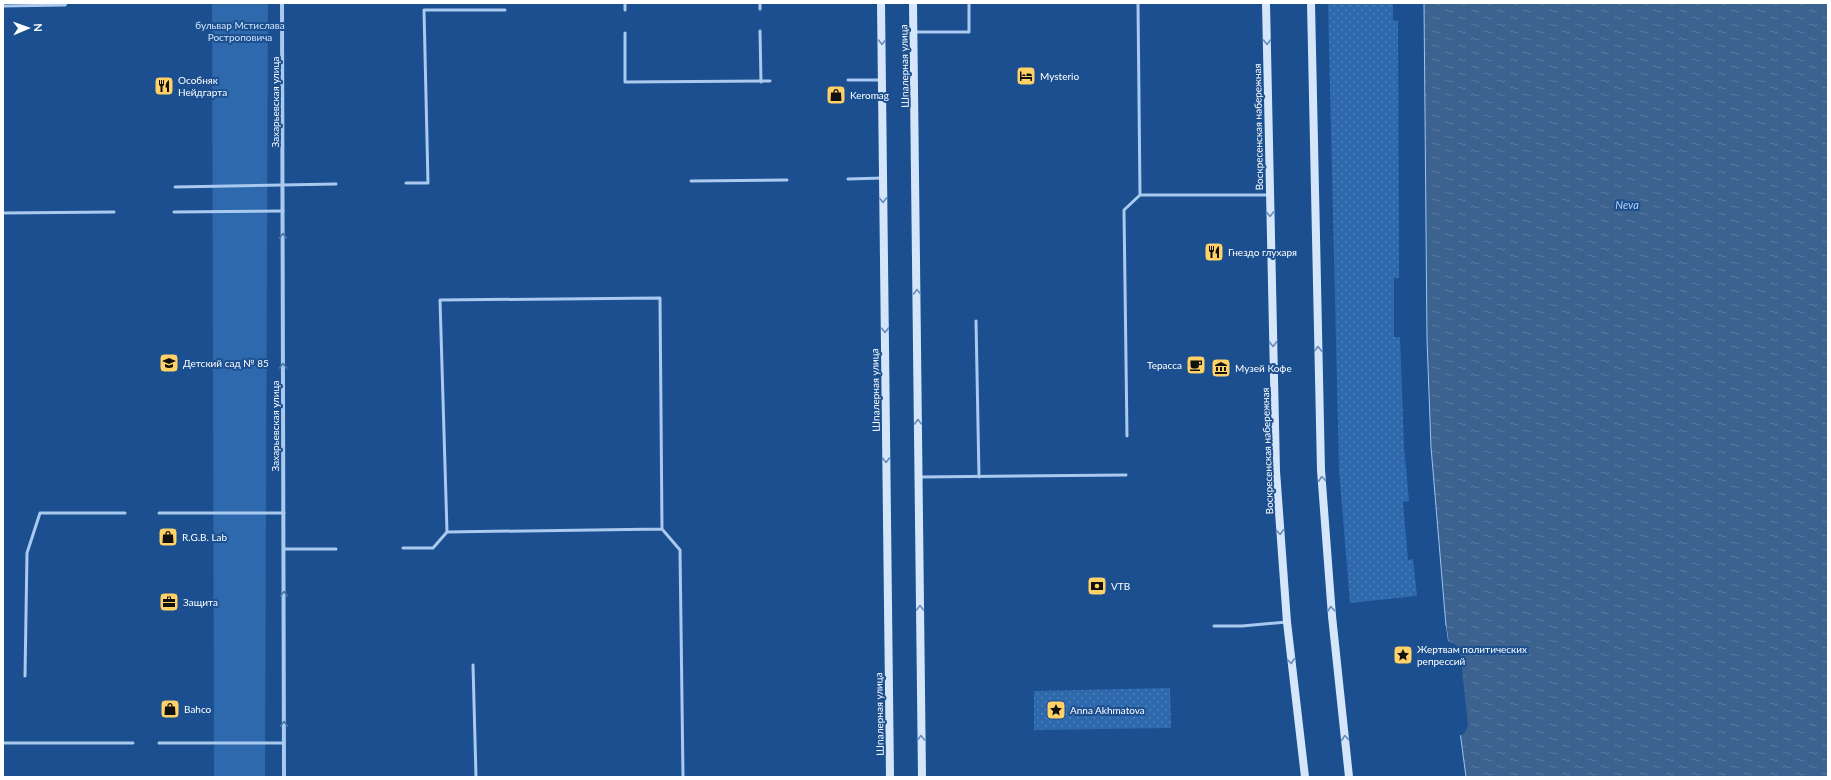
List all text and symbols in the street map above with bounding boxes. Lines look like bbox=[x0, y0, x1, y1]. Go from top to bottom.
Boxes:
north arrow bbox=[8, 8, 48, 48]
park label: бульвар Мстислава Ростроповича bbox=[195, 19, 285, 43]
text: N bbox=[32, 23, 45, 32]
street label: Шпалерная улица bbox=[897, 24, 911, 108]
one-way arrow bbox=[878, 39, 886, 45]
one-way arrow bbox=[1263, 39, 1271, 45]
street label: Захарьевская улица bbox=[269, 56, 281, 147]
street label: Воскресенская набережная bbox=[1251, 63, 1265, 191]
hotel icon: Mysterio bbox=[1015, 65, 1037, 87]
place label: Mysterio bbox=[1040, 70, 1079, 82]
place label: Особняк Нейдгарта bbox=[178, 74, 227, 98]
restaurant icon: Особняк Нейдгарта bbox=[153, 75, 175, 97]
shop icon: Keromag bbox=[825, 84, 847, 106]
place label: Keromag bbox=[850, 89, 889, 101]
one-way arrow bbox=[879, 197, 887, 203]
water label: Neva bbox=[1615, 198, 1639, 211]
one-way arrow bbox=[1266, 211, 1274, 217]
one-way arrow bbox=[279, 233, 287, 239]
restaurant icon: Гнездо глухаря bbox=[1203, 241, 1225, 263]
place label: Гнездо глухаря bbox=[1228, 246, 1297, 258]
one-way arrow bbox=[913, 289, 921, 295]
one-way arrow bbox=[880, 327, 889, 333]
one-way arrow bbox=[1269, 341, 1277, 347]
one-way arrow bbox=[1314, 346, 1323, 352]
street label: Шпалерная улица bbox=[868, 348, 882, 432]
school or university icon: Детский сад № 85 bbox=[158, 352, 180, 374]
cafe icon: Терасса bbox=[1185, 354, 1207, 376]
place label: Детский сад № 85 bbox=[183, 357, 269, 369]
museum icon: Музей Кофе bbox=[1210, 357, 1232, 379]
place label: Терасса bbox=[1147, 359, 1182, 371]
place label: Музей Кофе bbox=[1235, 362, 1292, 374]
one-way arrow bbox=[279, 363, 287, 369]
street label: Захарьевская улица bbox=[269, 380, 281, 471]
street label: Воскресенская набережная bbox=[1259, 387, 1275, 515]
one-way arrow bbox=[914, 419, 922, 425]
one-way arrow bbox=[882, 457, 890, 463]
one-way arrow bbox=[1317, 476, 1326, 482]
shop icon: R.G.B. Lab bbox=[157, 526, 179, 548]
one-way arrow bbox=[1276, 529, 1285, 535]
place label: R.G.B. Lab bbox=[182, 531, 228, 543]
bank icon: VTB bbox=[1086, 575, 1108, 597]
place label: VTB bbox=[1111, 580, 1130, 592]
office icon: Защита bbox=[158, 591, 180, 613]
one-way arrow bbox=[280, 591, 288, 597]
place label: Защита bbox=[183, 596, 218, 608]
one-way arrow bbox=[916, 605, 924, 611]
one-way arrow bbox=[1326, 606, 1335, 612]
place label: Жертвам политических репрессий bbox=[1417, 643, 1527, 667]
place icon: Жертвам политических репрессий bbox=[1392, 644, 1414, 666]
one-way arrow bbox=[1287, 658, 1296, 664]
street label: Шпалерная улица bbox=[872, 672, 886, 756]
shop icon: Bahco bbox=[159, 698, 181, 720]
place icon: Anna Akhmatova bbox=[1045, 699, 1067, 721]
place label: Bahco bbox=[184, 703, 212, 715]
place label: Anna Akhmatova bbox=[1070, 704, 1145, 716]
one-way arrow bbox=[280, 721, 288, 727]
one-way arrow bbox=[917, 735, 925, 741]
one-way arrow bbox=[1340, 735, 1349, 741]

